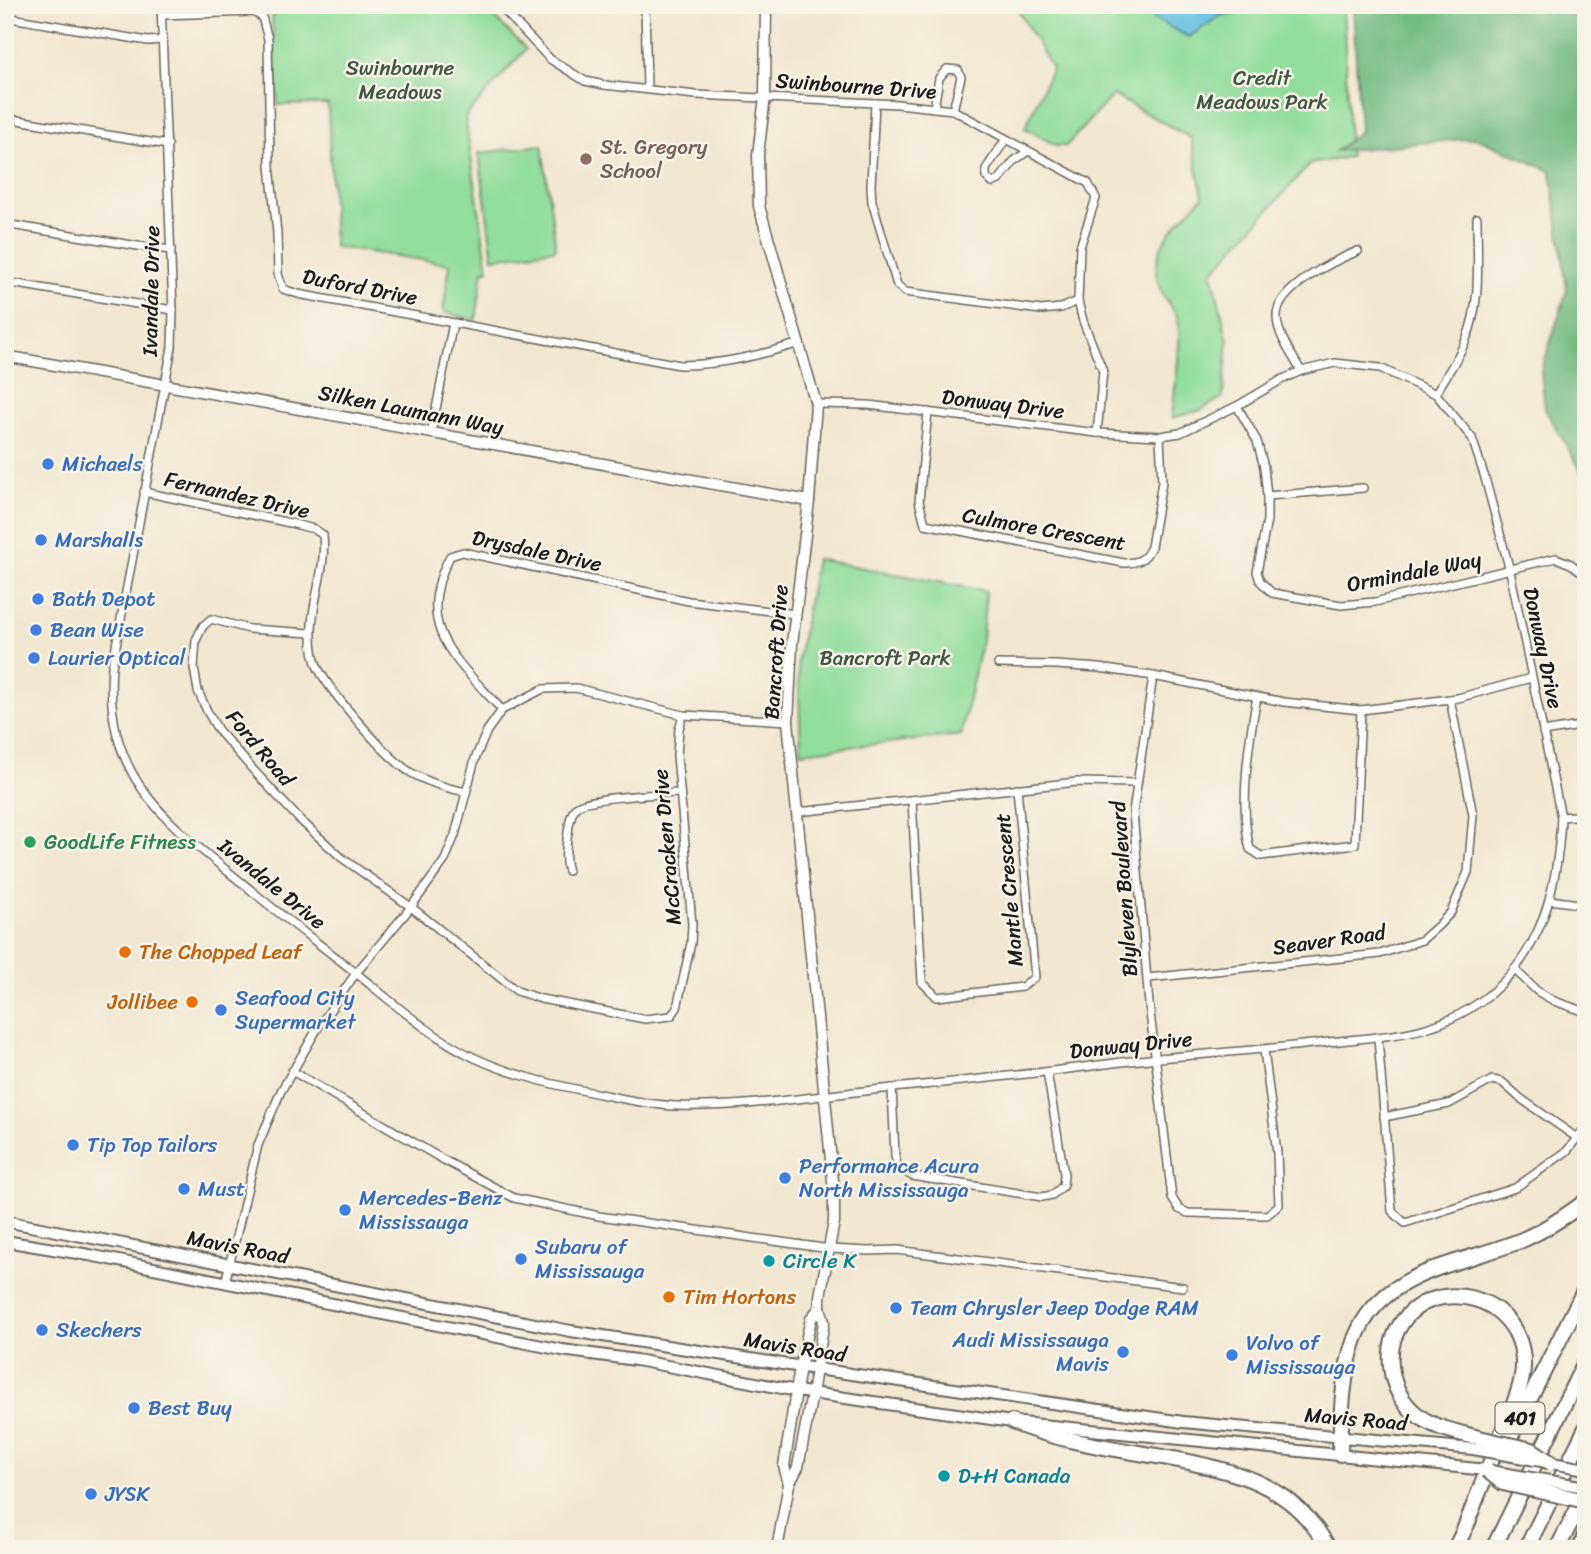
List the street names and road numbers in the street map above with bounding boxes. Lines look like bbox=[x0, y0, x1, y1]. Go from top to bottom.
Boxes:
street label: Swinbourne Drive bbox=[774, 61, 938, 111]
street label: Ivandale Drive bbox=[131, 225, 171, 358]
street label: Duford Drive bbox=[299, 257, 421, 317]
street label: Silken Laumann Way bbox=[315, 373, 507, 447]
street label: Donway Drive bbox=[939, 378, 1067, 430]
street label: Fernandez Drive bbox=[160, 460, 314, 530]
street label: Culmore Crescent bbox=[959, 496, 1129, 562]
street label: Drysdale Drive bbox=[468, 519, 606, 583]
street label: Ormindale Way bbox=[1344, 540, 1485, 604]
street label: Bancroft Drive bbox=[752, 583, 800, 721]
street label: Donway Drive bbox=[1512, 584, 1574, 712]
street label: Ford Road bbox=[216, 700, 305, 797]
street label: McCracken Drive bbox=[641, 767, 693, 927]
street label: Blyleven Boulevard bbox=[1099, 798, 1149, 978]
street label: Mantle Crescent bbox=[983, 812, 1035, 968]
street label: Ivandale Drive bbox=[209, 827, 335, 940]
street label: Seaver Road bbox=[1270, 913, 1390, 967]
street label: Donway Drive bbox=[1068, 1020, 1195, 1070]
street label: Mavis Road bbox=[184, 1219, 294, 1276]
street label: Mavis Road bbox=[741, 1320, 851, 1374]
street label: Mavis Road bbox=[1303, 1396, 1411, 1443]
road number: 401 bbox=[1496, 1402, 1544, 1434]

